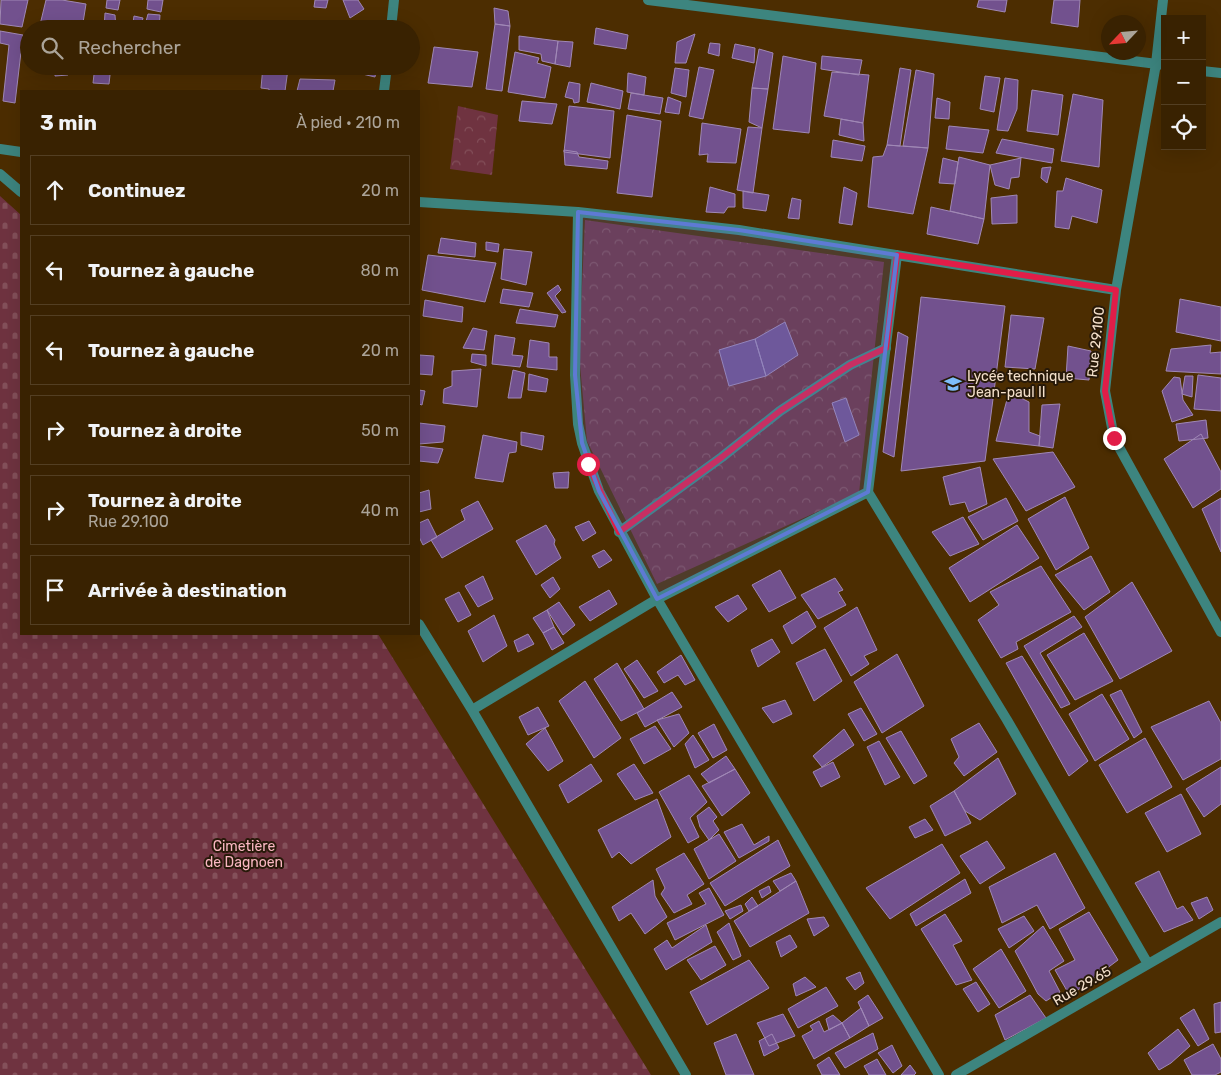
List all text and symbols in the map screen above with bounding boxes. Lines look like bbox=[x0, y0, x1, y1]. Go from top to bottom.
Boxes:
north arrow bbox=[1101, 15, 1146, 60]
map controls bbox=[1161, 15, 1206, 150]
button: + bbox=[1161, 15, 1206, 60]
search box bbox=[20, 20, 420, 75]
icon: search bbox=[38, 34, 66, 62]
text: Rechercher bbox=[78, 36, 181, 59]
button: − bbox=[1161, 60, 1206, 105]
button: locate bbox=[1161, 105, 1206, 150]
text: 3 min bbox=[40, 110, 97, 135]
text: À pied · 210 m bbox=[296, 113, 400, 132]
icon: ahead bbox=[41, 176, 69, 204]
text: Continuez bbox=[88, 179, 186, 202]
text: 20 m bbox=[361, 181, 399, 200]
icon: left bbox=[41, 256, 69, 284]
text: Tournez à gauche bbox=[88, 259, 254, 282]
text: 80 m bbox=[361, 261, 399, 280]
street label: Rue 29.100 bbox=[1084, 306, 1108, 378]
icon: left bbox=[41, 336, 69, 364]
text: Tournez à gauche bbox=[88, 339, 254, 362]
text: 20 m bbox=[361, 341, 399, 360]
place label: Lycée technique Jean-paul II bbox=[967, 368, 1074, 401]
school or university icon: Lycée technique Jean-paul II bbox=[943, 374, 963, 394]
icon: right bbox=[41, 416, 69, 444]
text: Tournez à droite bbox=[88, 419, 242, 442]
text: 50 m bbox=[361, 421, 399, 440]
route end bbox=[1103, 427, 1126, 450]
route start bbox=[577, 453, 600, 476]
text: Tournez à droite bbox=[88, 489, 242, 512]
icon: right bbox=[41, 496, 69, 524]
text: 40 m bbox=[361, 501, 399, 520]
text: Rue 29.100 bbox=[88, 512, 169, 531]
icon: arrive bbox=[41, 576, 69, 604]
text: Arrivée à destination bbox=[88, 579, 287, 602]
park label: Cimetière de Dagnoen bbox=[205, 838, 283, 871]
street label: Rue 29.65 bbox=[1050, 962, 1114, 1010]

